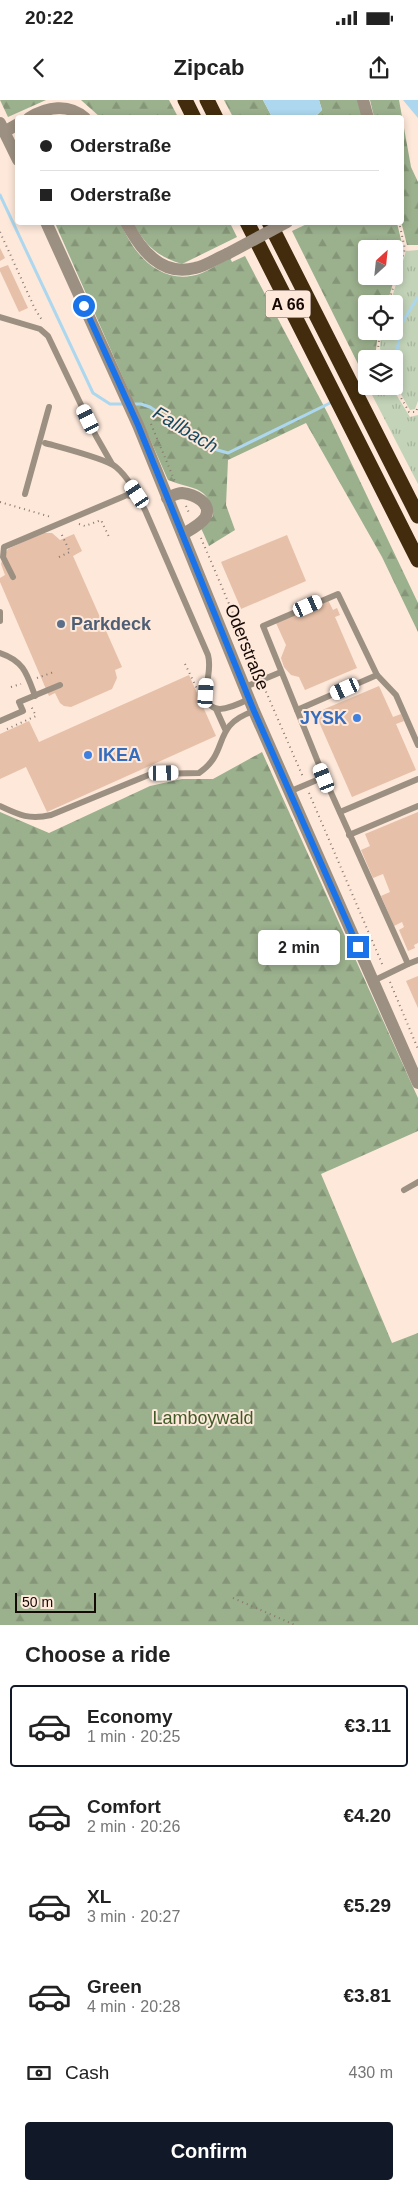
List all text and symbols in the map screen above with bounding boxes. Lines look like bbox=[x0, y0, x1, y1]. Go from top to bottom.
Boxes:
text: 20:22 bbox=[25, 7, 74, 28]
icon: back bbox=[25, 54, 53, 82]
icon: share bbox=[365, 54, 393, 82]
text: Zipcab bbox=[174, 55, 244, 80]
text: Oderstraße bbox=[70, 135, 171, 156]
text: Oderstraße bbox=[70, 184, 171, 205]
north arrow bbox=[358, 240, 402, 285]
map controls bbox=[358, 240, 403, 395]
road number: A 66 bbox=[266, 290, 310, 318]
route start bbox=[73, 295, 95, 317]
button: locate bbox=[358, 295, 403, 340]
button: layers bbox=[358, 350, 403, 395]
car bbox=[74, 402, 101, 436]
water label: Fallbach bbox=[150, 402, 222, 457]
car bbox=[122, 477, 151, 511]
car bbox=[291, 593, 324, 619]
street label: Oderstraße bbox=[221, 601, 273, 693]
place label: Parkdeck bbox=[71, 614, 152, 634]
marker: Parkdeck bbox=[55, 618, 67, 630]
car bbox=[328, 676, 361, 702]
car bbox=[197, 678, 214, 708]
place label: JYSK bbox=[300, 708, 347, 728]
marker: JYSK bbox=[351, 712, 363, 724]
place label: IKEA bbox=[98, 745, 141, 765]
marker: IKEA bbox=[82, 749, 94, 761]
car bbox=[311, 761, 336, 795]
car bbox=[148, 765, 179, 781]
callout: 2 min bbox=[258, 930, 340, 964]
route end bbox=[347, 936, 369, 958]
text: 2 min bbox=[278, 939, 320, 956]
park label: Lamboywald bbox=[152, 1408, 254, 1428]
scale bar bbox=[15, 1590, 96, 1613]
text: 50 m bbox=[22, 1594, 53, 1610]
text: Choose a ride bbox=[25, 1642, 170, 1667]
icon: car bbox=[27, 1704, 72, 1749]
text: Economy bbox=[87, 1706, 173, 1727]
text: €3.11 bbox=[345, 1715, 391, 1736]
text: 1 min · 20:25 bbox=[87, 1728, 180, 1745]
icon: car bbox=[27, 1794, 72, 1839]
text: Comfort bbox=[87, 1796, 161, 1817]
text: €4.20 bbox=[343, 1805, 391, 1826]
text: 2 min · 20:26 bbox=[87, 1818, 180, 1835]
icon: car bbox=[27, 1884, 72, 1929]
text: XL bbox=[87, 1886, 111, 1907]
text: €5.29 bbox=[343, 1895, 391, 1916]
text: 3 min · 20:27 bbox=[87, 1908, 180, 1925]
icon: car bbox=[27, 1974, 72, 2019]
text: Green bbox=[87, 1976, 142, 1997]
text: €3.81 bbox=[343, 1985, 391, 2006]
text: 4 min · 20:28 bbox=[87, 1998, 180, 2015]
icon: cash bbox=[25, 2059, 53, 2087]
text: Cash bbox=[65, 2062, 109, 2083]
text: 430 m bbox=[349, 2064, 393, 2081]
button: Confirm bbox=[25, 2122, 393, 2180]

